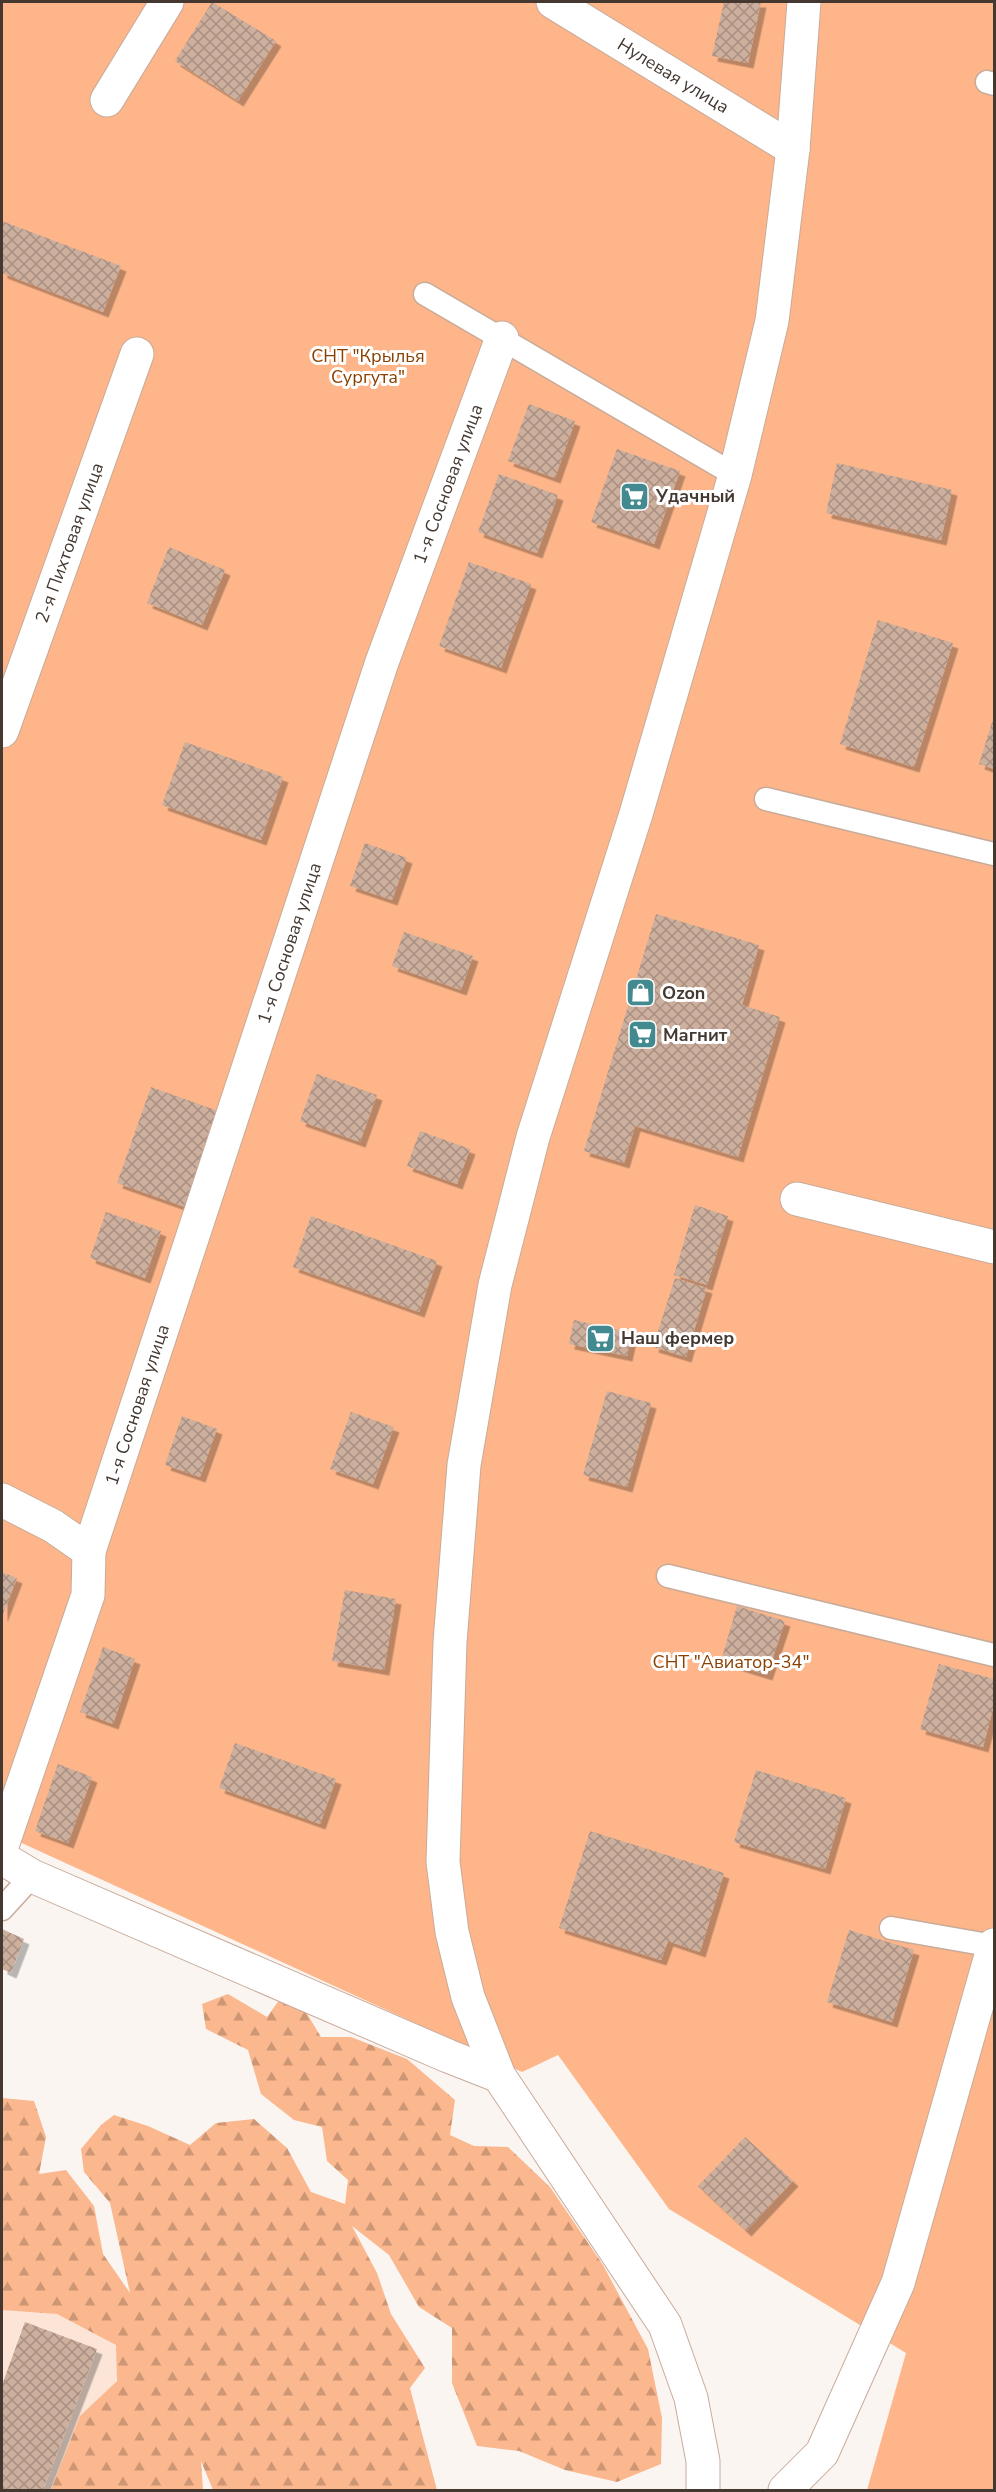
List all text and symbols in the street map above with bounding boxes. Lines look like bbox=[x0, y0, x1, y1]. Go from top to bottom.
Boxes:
street label: Нулевая улица bbox=[613, 32, 734, 119]
park label: CНТ "Крылья Сургута" bbox=[311, 344, 425, 389]
street label: 1-я Сосновая улица bbox=[407, 401, 488, 567]
street label: 2-я Пихтовая улица bbox=[30, 459, 109, 626]
supermarket icon: Удачный bbox=[619, 480, 651, 512]
place label: Удачный bbox=[655, 484, 735, 508]
street label: 1-я Сосновая улица bbox=[252, 859, 327, 1027]
shop icon: Ozon bbox=[625, 977, 657, 1009]
place label: Ozon bbox=[662, 981, 705, 1005]
supermarket icon: Магнит bbox=[626, 1019, 658, 1051]
place label: Магнит bbox=[663, 1023, 728, 1047]
street label: 1-я Сосновая улица bbox=[99, 1321, 175, 1488]
supermarket icon: Наш фермер bbox=[584, 1322, 616, 1354]
place label: Наш фермер bbox=[621, 1326, 734, 1350]
park label: СНТ "Авиатор-34" bbox=[653, 1650, 809, 1674]

